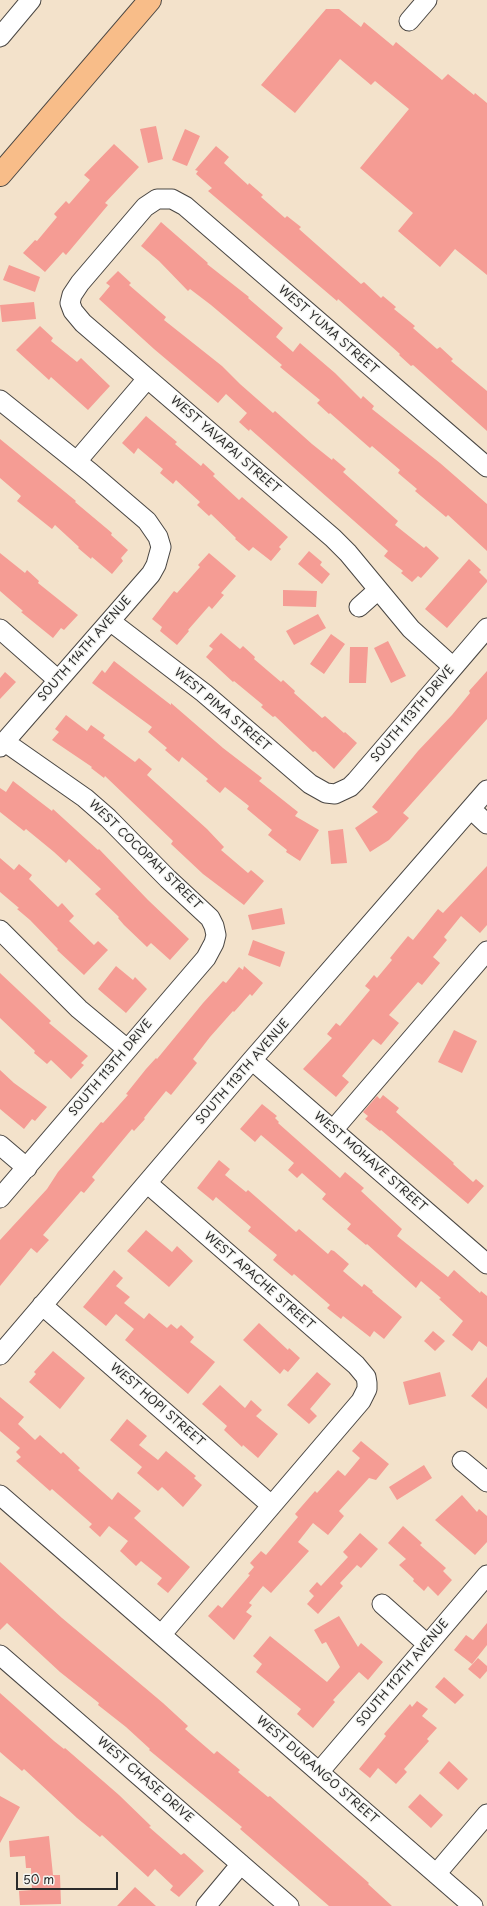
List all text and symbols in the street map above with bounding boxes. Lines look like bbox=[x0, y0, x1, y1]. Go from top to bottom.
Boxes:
street label: WEST YUMA STREET bbox=[275, 283, 381, 377]
street label: WEST YAVAPAI STREET bbox=[167, 393, 283, 497]
street label: SOUTH 114TH AVENUE bbox=[35, 593, 135, 705]
street label: SOUTH 113TH DRIVE bbox=[368, 663, 458, 765]
street label: WEST PIMA STREET bbox=[171, 665, 273, 755]
street label: WEST COCOPAH STREET bbox=[85, 797, 205, 913]
street label: SOUTH 113TH AVENUE bbox=[193, 1016, 293, 1128]
street label: SOUTH 113TH DRIVE bbox=[66, 1017, 156, 1119]
street label: WEST MOHAVE STREET bbox=[311, 1109, 429, 1215]
street label: WEST APACHE STREET bbox=[201, 1229, 317, 1333]
street label: WEST HOPI STREET bbox=[107, 1360, 207, 1450]
street label: SOUTH 112TH AVENUE bbox=[354, 1616, 452, 1730]
street label: WEST DURANGO STREET bbox=[253, 1713, 381, 1827]
street label: WEST CHASE DRIVE bbox=[94, 1734, 196, 1826]
scale bar bbox=[18, 1864, 120, 1890]
text: 50 m bbox=[23, 1870, 54, 1888]

